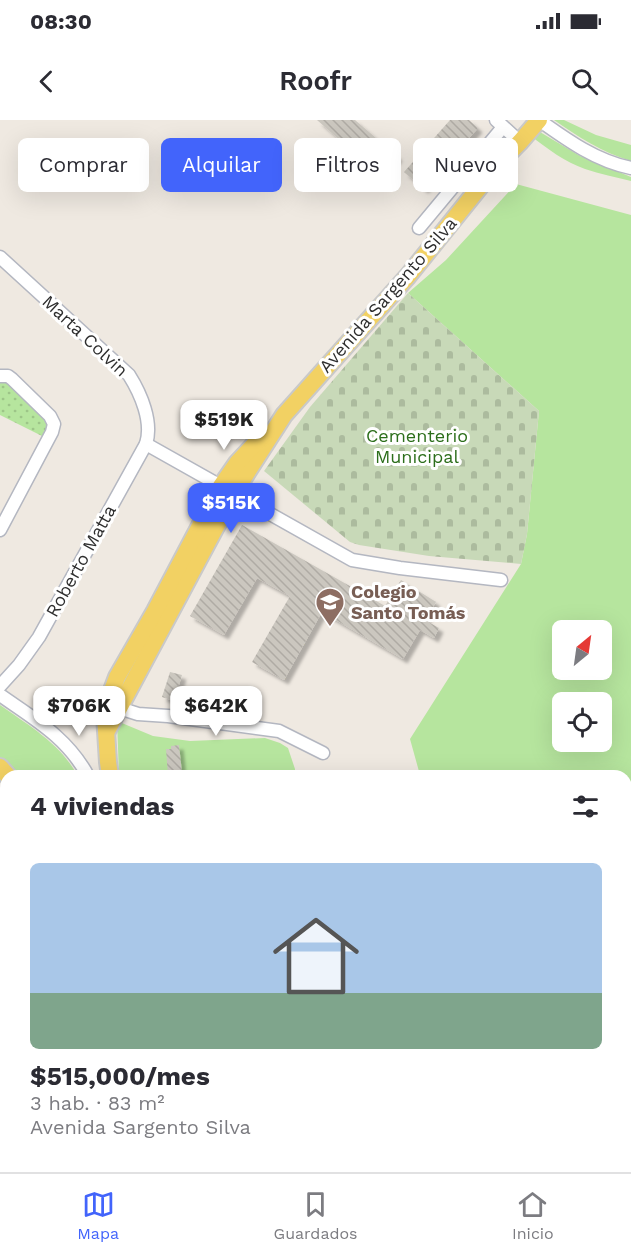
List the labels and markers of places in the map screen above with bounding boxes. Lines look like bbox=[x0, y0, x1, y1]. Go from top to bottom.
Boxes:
pin: $519K bbox=[182, 400, 266, 451]
pin: $515K bbox=[189, 483, 273, 534]
place label: Colegio Santo Tomás bbox=[351, 581, 466, 623]
school or university icon: Colegio Santo Tomás bbox=[314, 586, 346, 628]
pin: $706K bbox=[37, 686, 121, 737]
pin: $642K bbox=[174, 686, 258, 737]

